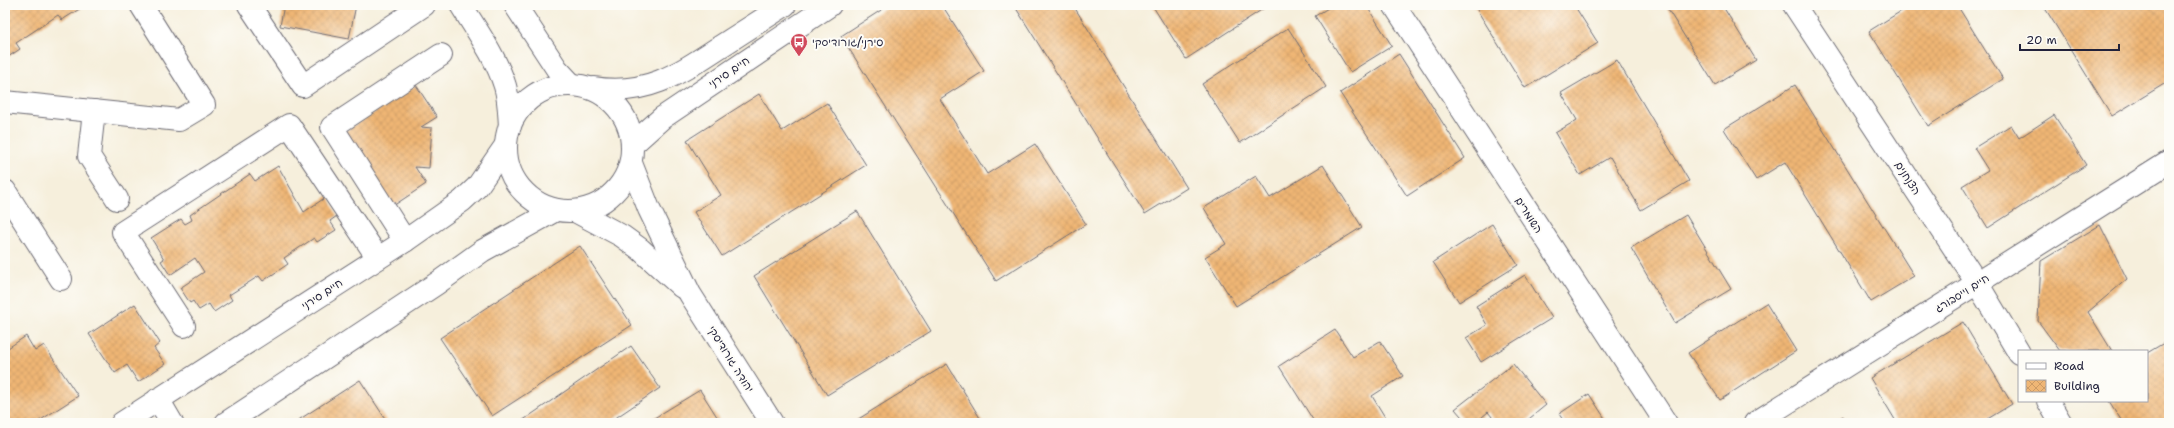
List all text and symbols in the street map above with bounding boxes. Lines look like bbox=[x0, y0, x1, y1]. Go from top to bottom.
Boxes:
scale bar bbox=[2020, 26, 2119, 52]
bus stop icon: סירני/גורודיסקי bbox=[789, 32, 809, 57]
text: 20 m bbox=[2026, 32, 2057, 48]
place label: סירני/גורודיסקי bbox=[812, 35, 883, 50]
street label: חיים סירני bbox=[706, 53, 753, 92]
street label: הצנחנים bbox=[1891, 159, 1924, 198]
street label: השומרים bbox=[1511, 194, 1546, 236]
street label: חיים וייסבורג bbox=[1932, 271, 1992, 316]
street label: חיים סירני bbox=[299, 276, 346, 313]
street label: יהודה גורודיסקי bbox=[704, 323, 757, 395]
legend bbox=[2018, 350, 2148, 402]
text: Road bbox=[2054, 358, 2085, 374]
text: Building bbox=[2054, 378, 2100, 394]

